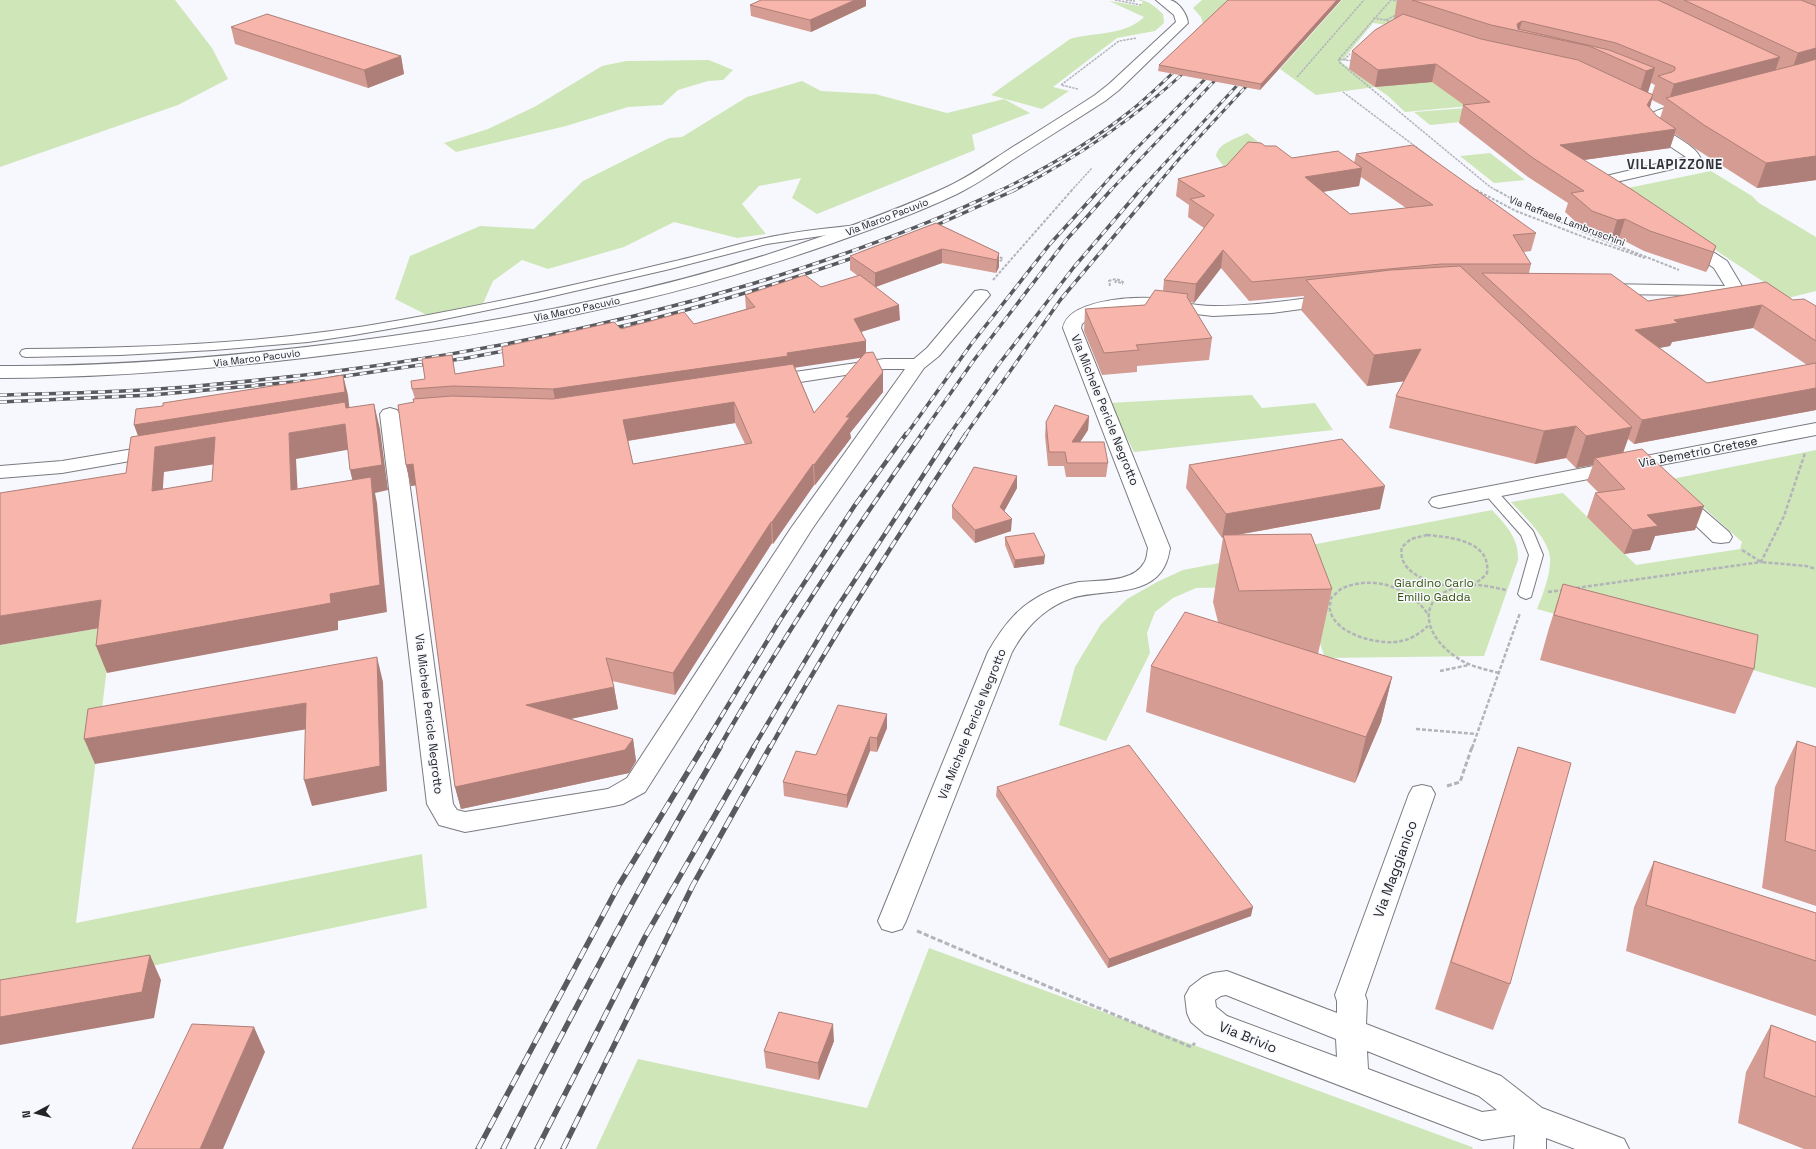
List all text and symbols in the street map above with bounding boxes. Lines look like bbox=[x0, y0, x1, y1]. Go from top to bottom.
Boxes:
district label: VILLAPIZZONE bbox=[1627, 156, 1723, 173]
street label: Via Raffaele Lambruschini bbox=[1507, 193, 1627, 249]
street label: Via Marco Pacuvio bbox=[844, 195, 930, 239]
street label: Via Marco Pacuvio bbox=[533, 294, 621, 324]
street label: Via Michele Pericle Negrotto bbox=[1067, 332, 1143, 488]
street label: Via Marco Pacuvio bbox=[213, 346, 301, 370]
street label: Via Demetrio Cretese bbox=[1637, 433, 1759, 471]
park label: Giardino Carlo Emilio Gadda bbox=[1394, 575, 1474, 605]
street label: Via Michele Pericle Negrotto bbox=[411, 633, 447, 795]
street label: Via Michele Pericle Negrotto bbox=[934, 646, 1010, 802]
street label: Via Maggianico bbox=[1369, 818, 1421, 920]
street label: Via Brivio bbox=[1216, 1017, 1280, 1057]
north arrow bbox=[16, 1093, 56, 1133]
text: N bbox=[19, 1110, 33, 1119]

